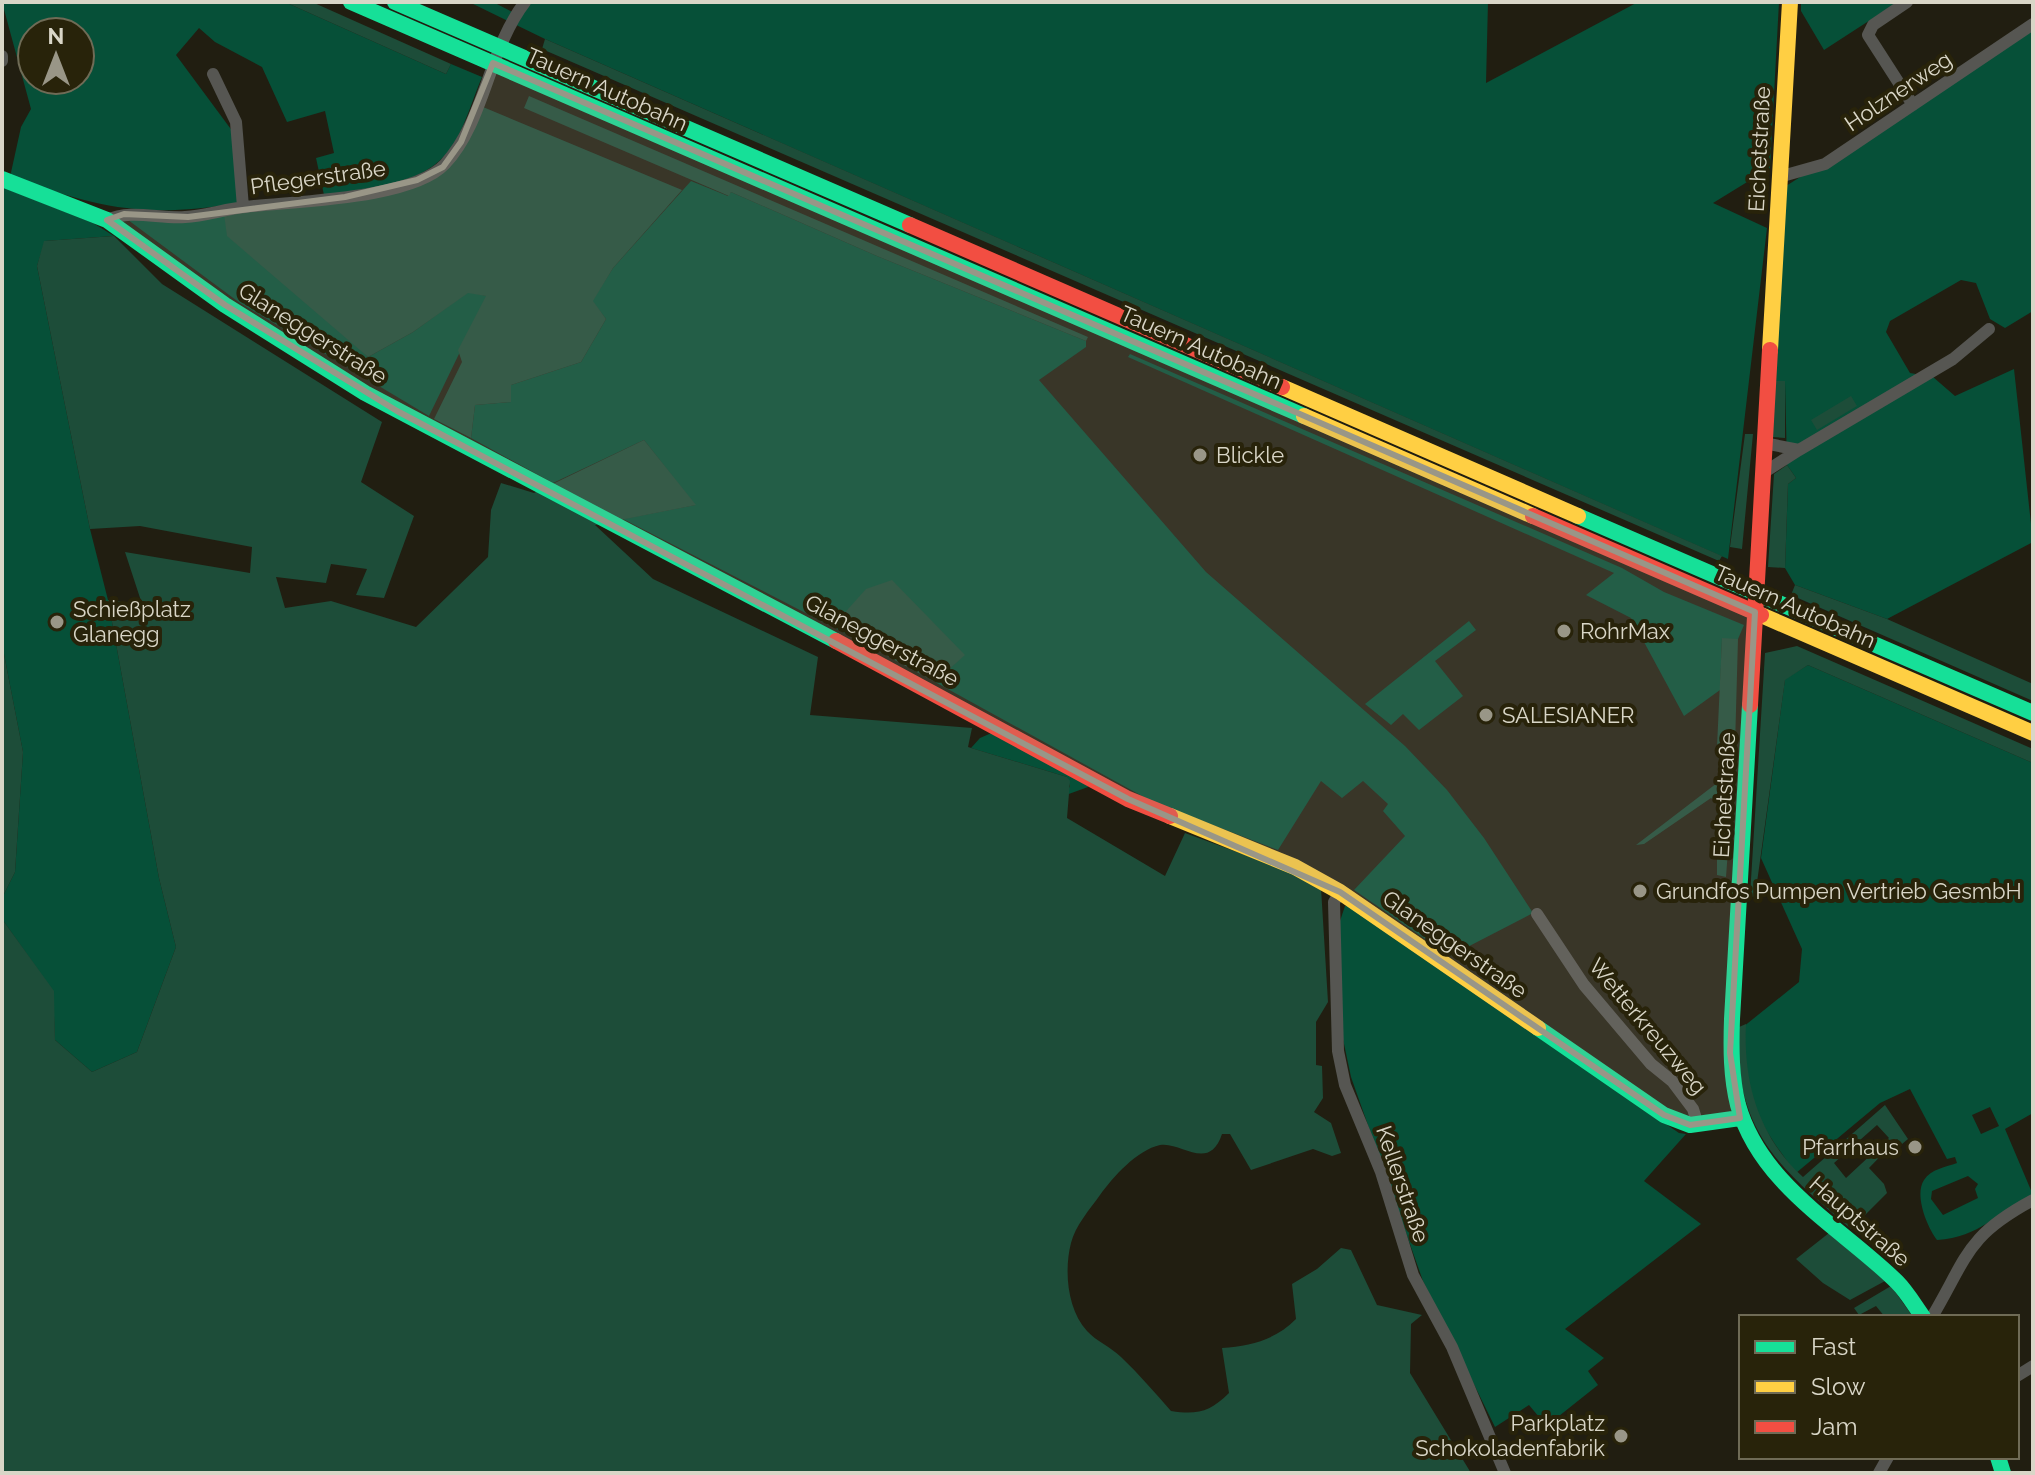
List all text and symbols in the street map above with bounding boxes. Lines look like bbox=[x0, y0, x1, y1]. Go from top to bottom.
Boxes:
north arrow bbox=[16, 16, 96, 96]
text: N bbox=[48, 23, 64, 49]
street label: Tauern Autobahn bbox=[522, 42, 692, 136]
street label: Holznerweg bbox=[1840, 46, 1956, 136]
street label: Eichetstraße bbox=[1743, 85, 1775, 213]
street label: Pflegerstraße bbox=[249, 155, 387, 199]
street label: Glaneggerstraße bbox=[234, 277, 392, 389]
street label: Tauern Autobahn bbox=[1116, 300, 1286, 394]
place label: Blickle bbox=[1216, 442, 1284, 468]
marker: Blickle bbox=[1191, 446, 1209, 464]
street label: Tauern Autobahn bbox=[1710, 559, 1880, 653]
street label: Glaneggerstraße bbox=[801, 589, 963, 691]
place label: Schießplatz Glanegg bbox=[73, 596, 191, 647]
marker: Schießplatz Glanegg bbox=[48, 613, 66, 631]
place label: RohrMax bbox=[1580, 618, 1670, 644]
marker: RohrMax bbox=[1555, 622, 1573, 640]
place label: SALESIANER bbox=[1502, 702, 1635, 728]
marker: SALESIANER bbox=[1477, 706, 1495, 724]
street label: Eichetstraße bbox=[1708, 731, 1740, 859]
place label: Grundfos Pumpen Vertrieb GesmbH bbox=[1656, 878, 2022, 904]
marker: Grundfos Pumpen Vertrieb GesmbH bbox=[1631, 882, 1649, 900]
street label: Glaneggerstraße bbox=[1378, 885, 1532, 1003]
street label: Wetterkreuzweg bbox=[1584, 953, 1712, 1099]
street label: Kellerstraße bbox=[1371, 1122, 1435, 1246]
place label: Pfarrhaus bbox=[1802, 1134, 1899, 1160]
marker: Pfarrhaus bbox=[1906, 1138, 1924, 1156]
street label: Hauptstraße bbox=[1804, 1170, 1916, 1272]
legend bbox=[1739, 1315, 2019, 1459]
text: Fast bbox=[1811, 1332, 1856, 1361]
text: Slow bbox=[1811, 1372, 1866, 1401]
place label: Parkplatz Schokoladenfabrik bbox=[1415, 1410, 1605, 1461]
text: Jam bbox=[1811, 1412, 1857, 1441]
marker: Parkplatz Schokoladenfabrik bbox=[1612, 1427, 1630, 1445]

